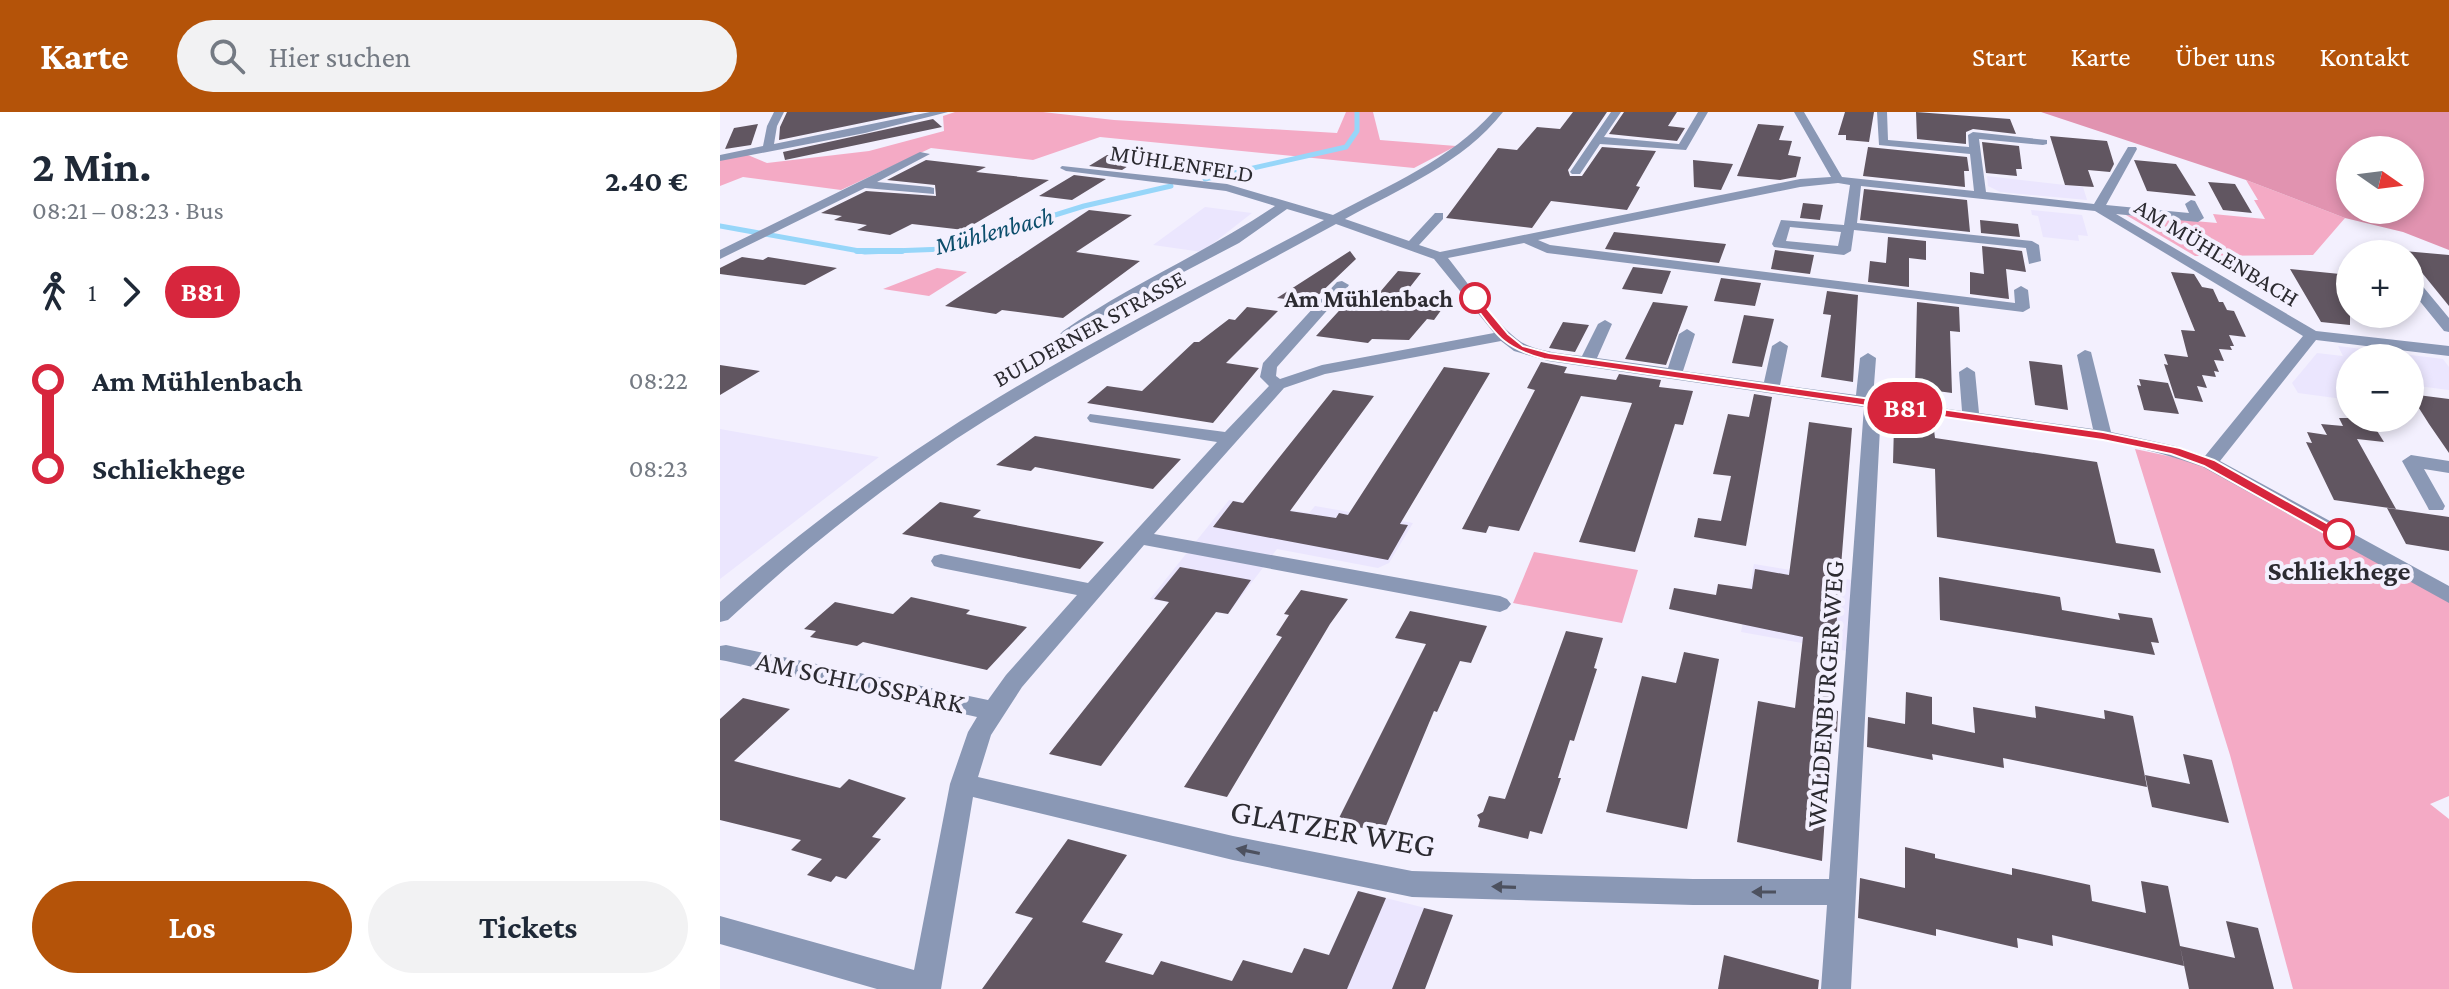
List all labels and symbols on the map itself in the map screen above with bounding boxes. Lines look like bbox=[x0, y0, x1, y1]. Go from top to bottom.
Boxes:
north arrow bbox=[2336, 136, 2424, 224]
street label: MÜHLENFELD bbox=[1108, 138, 1256, 188]
street label: AM MÜHLENBACH bbox=[2130, 192, 2304, 312]
water label: Mühlenbach bbox=[930, 201, 1057, 261]
street label: BULDERNER STRASSE bbox=[988, 264, 1190, 392]
marker: Am Mühlenbach bbox=[1460, 283, 1490, 313]
place label: Am Mühlenbach bbox=[1283, 285, 1453, 312]
line badge: B81 bbox=[1859, 382, 1951, 434]
marker: Schliekhege bbox=[2324, 519, 2354, 549]
place label: Schliekhege bbox=[2267, 555, 2411, 586]
street label: WALDENBURGER WEG bbox=[1800, 559, 1850, 829]
street label: AM SCHLOSSPARK bbox=[753, 645, 968, 719]
street label: GLATZER WEG bbox=[1228, 792, 1438, 864]
one-way arrow bbox=[1235, 845, 1260, 857]
one-way arrow bbox=[1491, 880, 1516, 893]
one-way arrow bbox=[1751, 886, 1776, 898]

